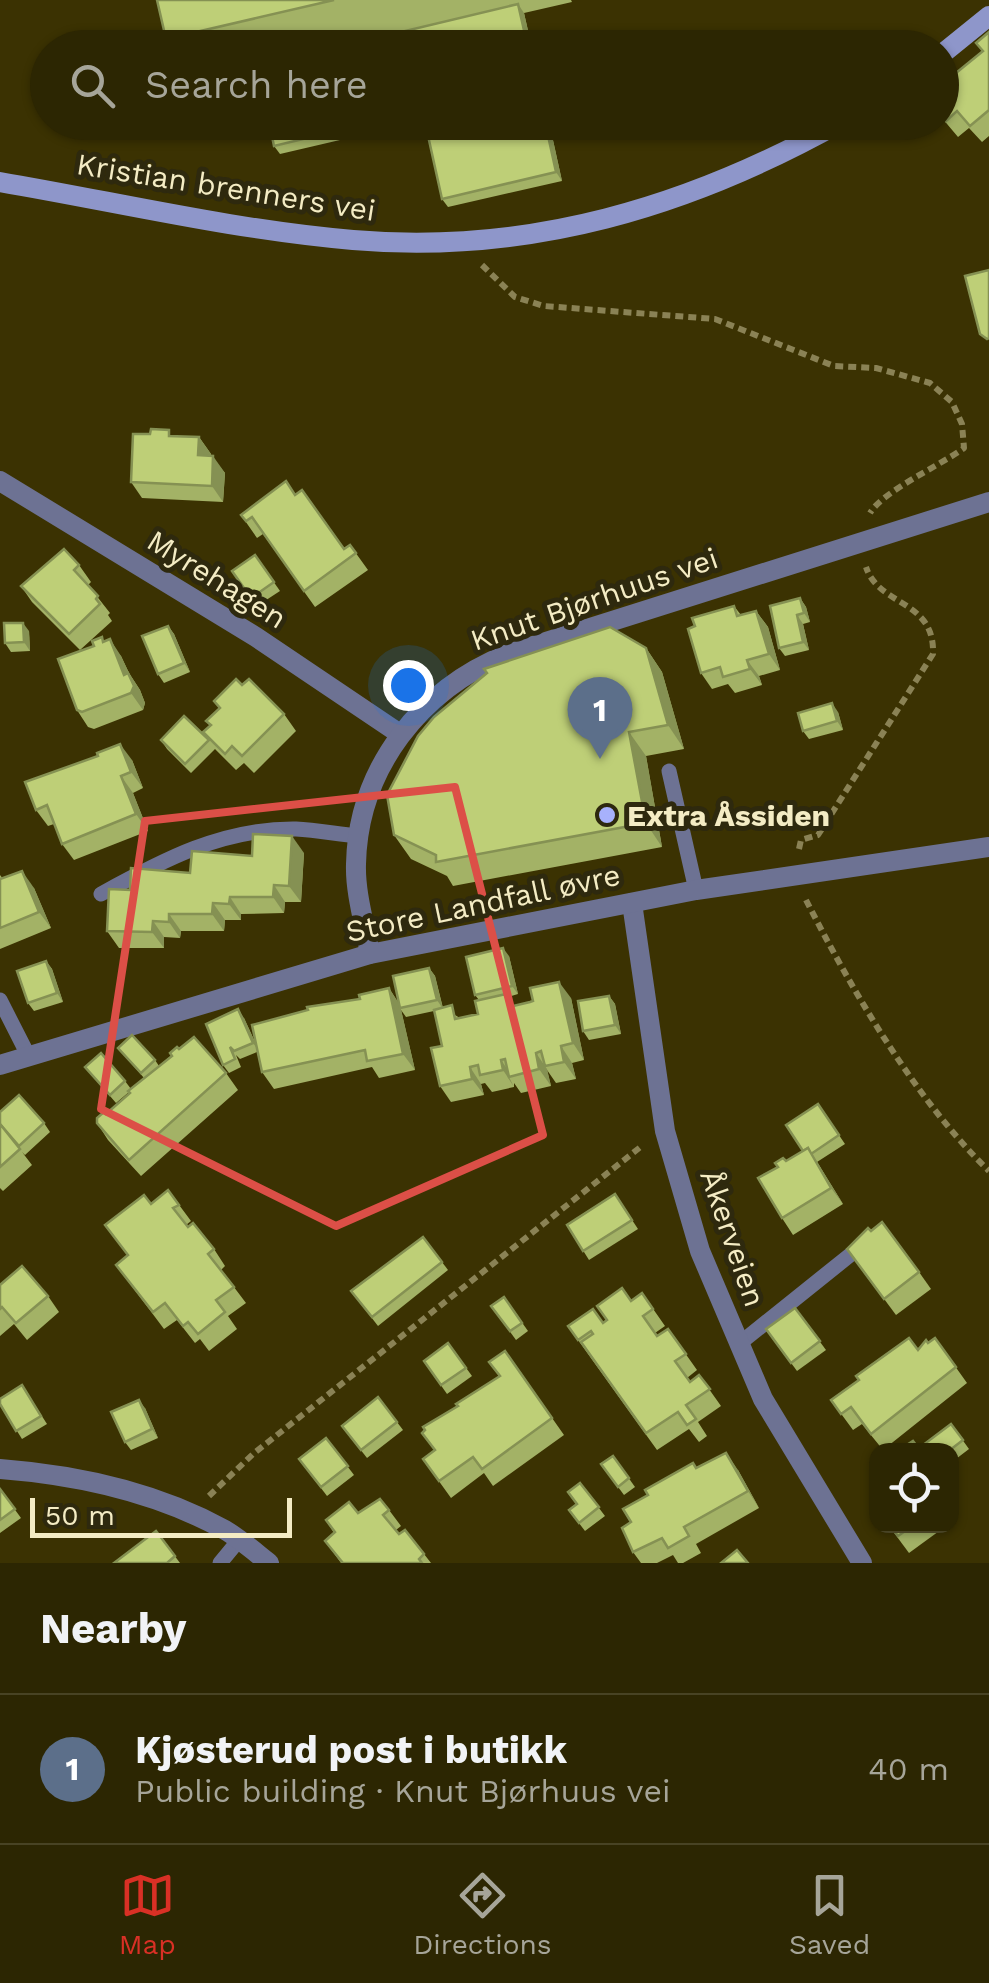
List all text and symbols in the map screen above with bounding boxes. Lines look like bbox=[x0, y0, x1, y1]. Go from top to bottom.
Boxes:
search box bbox=[30, 30, 959, 140]
icon: search bbox=[65, 58, 120, 113]
text: Search here bbox=[145, 63, 368, 107]
street label: Kristian brenners vei bbox=[74, 146, 378, 228]
street label: Myrehagen bbox=[141, 522, 293, 636]
street label: Knut Bjørhuus vei bbox=[466, 540, 722, 658]
your location bbox=[383, 660, 434, 711]
pin: 1 bbox=[568, 676, 632, 759]
place label: Extra Åssiden bbox=[627, 798, 830, 833]
marker: Extra Åssiden bbox=[596, 804, 618, 826]
street label: Store Landfall øvre bbox=[343, 857, 623, 949]
street label: Åkerveien bbox=[693, 1165, 773, 1311]
map controls bbox=[869, 1443, 959, 1533]
button: locate bbox=[869, 1443, 959, 1533]
scale bar bbox=[30, 1493, 292, 1538]
text: 50 m bbox=[45, 1499, 115, 1532]
text: Nearby bbox=[40, 1604, 187, 1653]
text: Kjøsterud post i butikk bbox=[135, 1728, 567, 1772]
text: 1 bbox=[66, 1750, 79, 1788]
text: 40 m bbox=[868, 1750, 949, 1788]
text: Public building · Knut Bjørhuus vei bbox=[135, 1772, 670, 1810]
tab: Map bbox=[119, 1868, 176, 1961]
tab: Directions bbox=[413, 1868, 552, 1961]
tab: Saved bbox=[789, 1868, 870, 1961]

